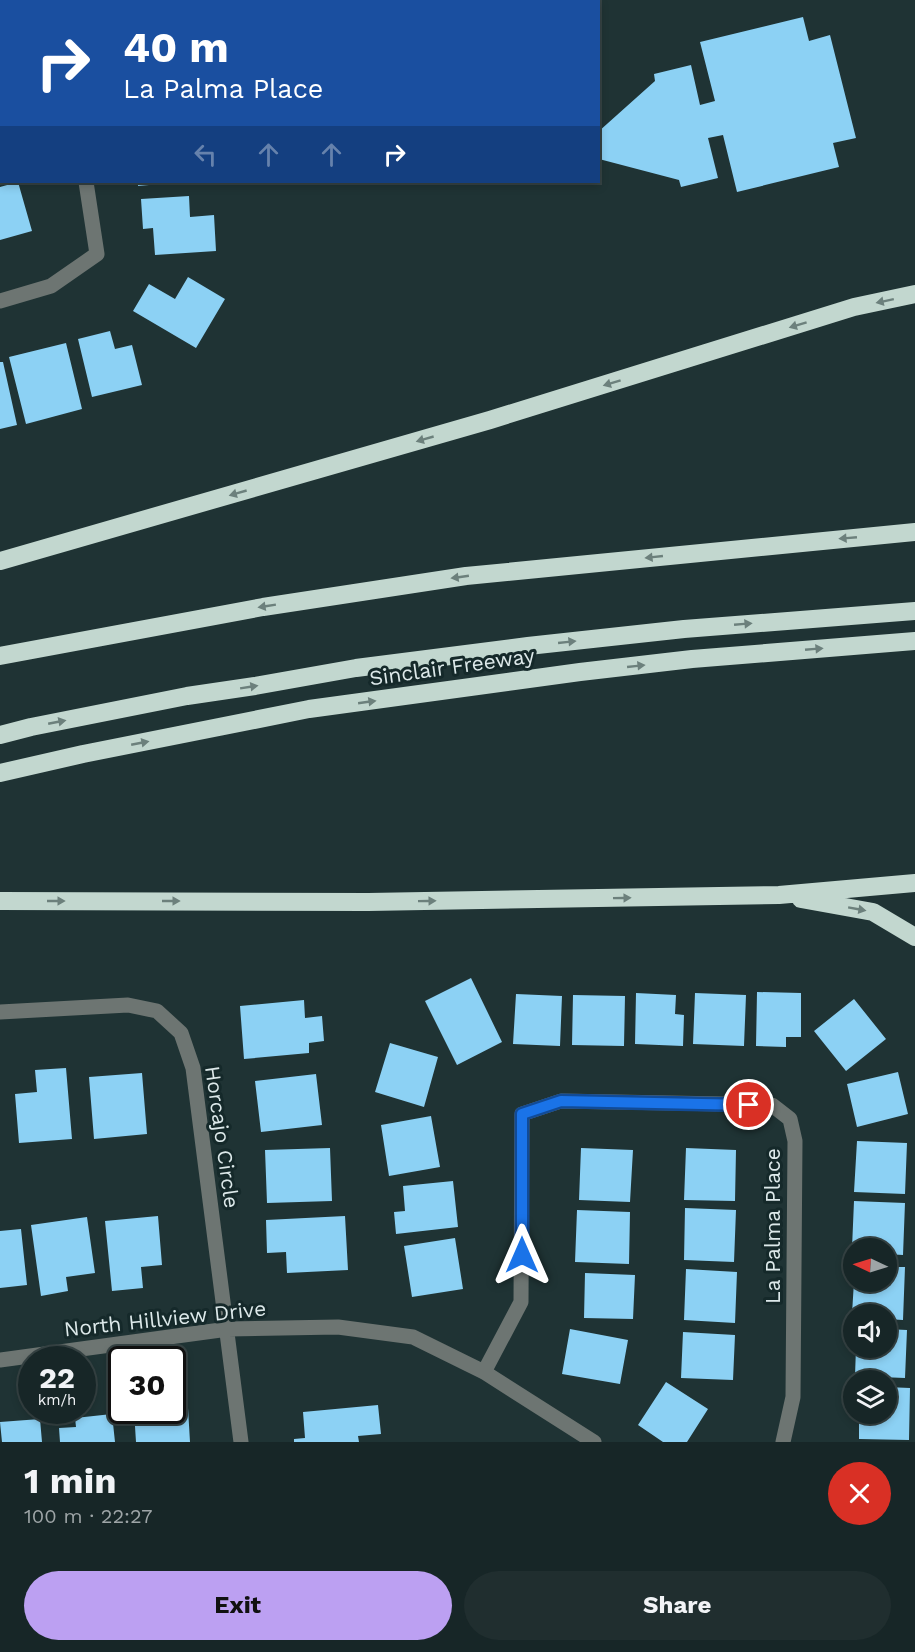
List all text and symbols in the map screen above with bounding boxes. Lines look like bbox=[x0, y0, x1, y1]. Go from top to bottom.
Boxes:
text: 40 m bbox=[123, 23, 229, 72]
icon: right bbox=[24, 24, 102, 102]
text: La Palma Place bbox=[123, 73, 323, 105]
icon: left bbox=[189, 138, 222, 171]
icon: ahead bbox=[252, 138, 285, 171]
icon: ahead bbox=[315, 138, 348, 171]
icon: right bbox=[378, 138, 411, 171]
one-way arrow bbox=[875, 297, 894, 306]
one-way arrow bbox=[789, 321, 807, 330]
one-way arrow bbox=[603, 378, 621, 388]
one-way arrow bbox=[416, 435, 434, 444]
one-way arrow bbox=[229, 489, 247, 498]
one-way arrow bbox=[838, 533, 857, 543]
one-way arrow bbox=[644, 552, 663, 562]
one-way arrow bbox=[450, 572, 469, 581]
one-way arrow bbox=[257, 602, 276, 611]
one-way arrow bbox=[733, 619, 752, 629]
one-way arrow bbox=[557, 637, 576, 647]
street label: Sinclair Freeway bbox=[368, 643, 536, 690]
one-way arrow bbox=[804, 644, 823, 654]
one-way arrow bbox=[627, 661, 646, 671]
one-way arrow bbox=[240, 683, 259, 692]
one-way arrow bbox=[358, 697, 377, 706]
one-way arrow bbox=[48, 717, 67, 726]
one-way arrow bbox=[131, 738, 150, 747]
one-way arrow bbox=[612, 893, 631, 902]
one-way arrow bbox=[47, 896, 66, 906]
one-way arrow bbox=[162, 896, 181, 906]
one-way arrow bbox=[417, 896, 436, 906]
one-way arrow bbox=[848, 905, 867, 914]
street label: Horcajo Circle bbox=[200, 1064, 245, 1210]
pin bbox=[723, 1079, 774, 1130]
icon: arrive bbox=[732, 1088, 765, 1121]
street label: La Palma Place bbox=[760, 1148, 785, 1304]
position arrow bbox=[490, 1223, 554, 1287]
north arrow bbox=[843, 1238, 897, 1292]
map controls bbox=[843, 1238, 897, 1424]
street label: North Hillview Drive bbox=[63, 1295, 267, 1342]
button: sound bbox=[843, 1304, 897, 1358]
speed limit sign: 30 bbox=[108, 1346, 186, 1424]
text: 22 bbox=[39, 1360, 75, 1395]
button: layers bbox=[843, 1370, 897, 1424]
text: km/h bbox=[38, 1391, 76, 1409]
text: 1 min bbox=[24, 1460, 116, 1502]
button: close bbox=[828, 1462, 891, 1525]
text: 100 m · 22:27 bbox=[24, 1504, 152, 1528]
button: Exit bbox=[24, 1571, 452, 1640]
button: Share bbox=[464, 1571, 891, 1640]

